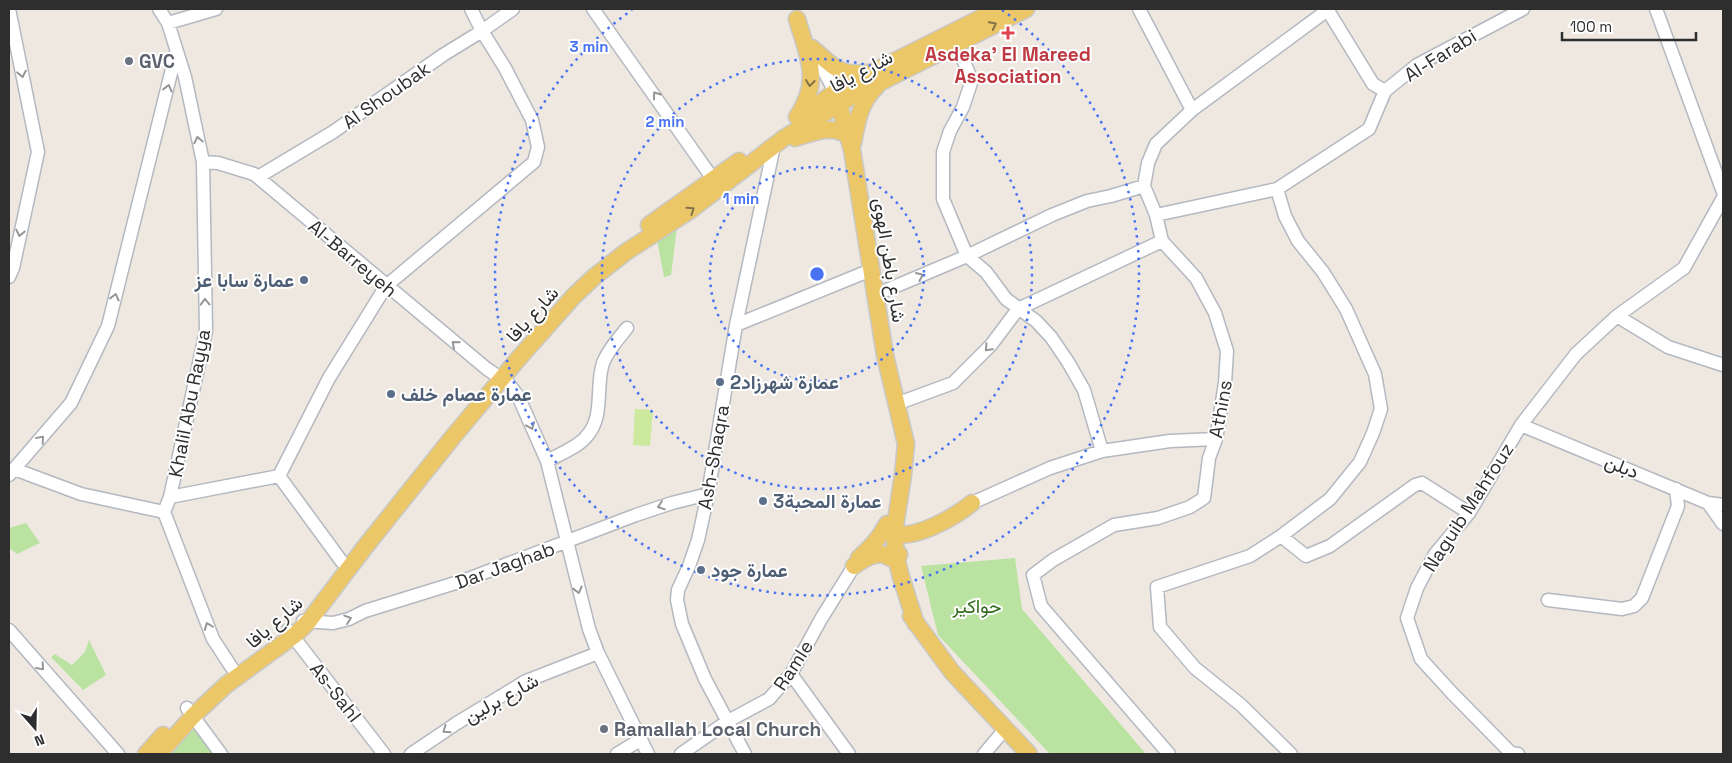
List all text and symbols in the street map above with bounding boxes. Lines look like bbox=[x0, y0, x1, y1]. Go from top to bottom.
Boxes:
scale bar bbox=[1562, 10, 1696, 42]
text: 100 m bbox=[1570, 17, 1612, 36]
one-way arrow bbox=[987, 22, 996, 32]
street label: Al-Farabi bbox=[1399, 23, 1481, 87]
marker: Asdeka' El Mareed Association bbox=[1001, 26, 1015, 40]
text: 3 min bbox=[570, 37, 608, 56]
place label: Asdeka' El Mareed Association bbox=[925, 42, 1091, 89]
street label: شارع يافا bbox=[825, 45, 897, 98]
place label: GVC bbox=[139, 49, 175, 74]
marker: GVC bbox=[123, 55, 135, 67]
street label: Al Shoubak bbox=[338, 56, 435, 135]
one-way arrow bbox=[16, 69, 27, 78]
one-way arrow bbox=[806, 79, 816, 88]
one-way arrow bbox=[162, 84, 173, 93]
one-way arrow bbox=[653, 92, 662, 101]
text: 2 min bbox=[646, 112, 684, 131]
one-way arrow bbox=[193, 135, 204, 144]
text: 1 min bbox=[723, 189, 759, 208]
street label: شارع باطن الهوى bbox=[867, 196, 912, 324]
one-way arrow bbox=[685, 207, 695, 216]
street label: Al-Barreyeh bbox=[303, 214, 402, 303]
one-way arrow bbox=[16, 228, 26, 237]
centre of rings bbox=[808, 265, 826, 283]
place label: عمارة سابا عز bbox=[193, 268, 294, 293]
one-way arrow bbox=[915, 272, 924, 282]
marker: عمارة سابا عز bbox=[298, 274, 310, 286]
street label: شارع يافا bbox=[500, 281, 564, 348]
one-way arrow bbox=[110, 293, 120, 301]
one-way arrow bbox=[200, 298, 210, 306]
street label: Khalil Abu Rayya bbox=[163, 327, 216, 479]
one-way arrow bbox=[452, 340, 461, 349]
one-way arrow bbox=[985, 342, 994, 351]
place label: عمارة شهرزاد2 bbox=[730, 370, 839, 395]
marker: عمارة شهرزاد2 bbox=[714, 376, 726, 388]
street label: Athins bbox=[1203, 378, 1238, 440]
place label: عمارة عصام خلف bbox=[401, 382, 532, 407]
marker: عمارة عصام خلف bbox=[385, 388, 397, 400]
street label: Ash-Shaqra bbox=[692, 403, 735, 512]
one-way arrow bbox=[525, 421, 536, 430]
one-way arrow bbox=[35, 435, 44, 444]
street label: Naguib Mahfouz bbox=[1417, 438, 1519, 576]
street label: دبلن bbox=[1601, 448, 1642, 485]
place label: عمارة المحبة3 bbox=[773, 489, 881, 514]
marker: عمارة المحبة3 bbox=[757, 495, 769, 507]
one-way arrow bbox=[657, 501, 666, 511]
street label: Dar Jaghab bbox=[452, 536, 558, 595]
place label: عمارة جود bbox=[711, 558, 788, 583]
marker: عمارة جود bbox=[695, 564, 707, 576]
one-way arrow bbox=[572, 585, 583, 594]
street label: شارع يافا bbox=[241, 591, 308, 654]
park label: حواكير bbox=[952, 594, 1001, 619]
one-way arrow bbox=[343, 614, 351, 624]
one-way arrow bbox=[204, 622, 214, 631]
street label: Ramle bbox=[768, 635, 819, 695]
street label: As-Sahl bbox=[304, 657, 367, 727]
one-way arrow bbox=[35, 661, 44, 670]
street label: شارع برلين bbox=[460, 668, 543, 729]
north arrow bbox=[10, 703, 60, 753]
place label: Ramallah Local Church bbox=[614, 717, 821, 742]
marker: Ramallah Local Church bbox=[598, 723, 610, 735]
one-way arrow bbox=[442, 724, 452, 733]
text: N bbox=[32, 730, 47, 750]

